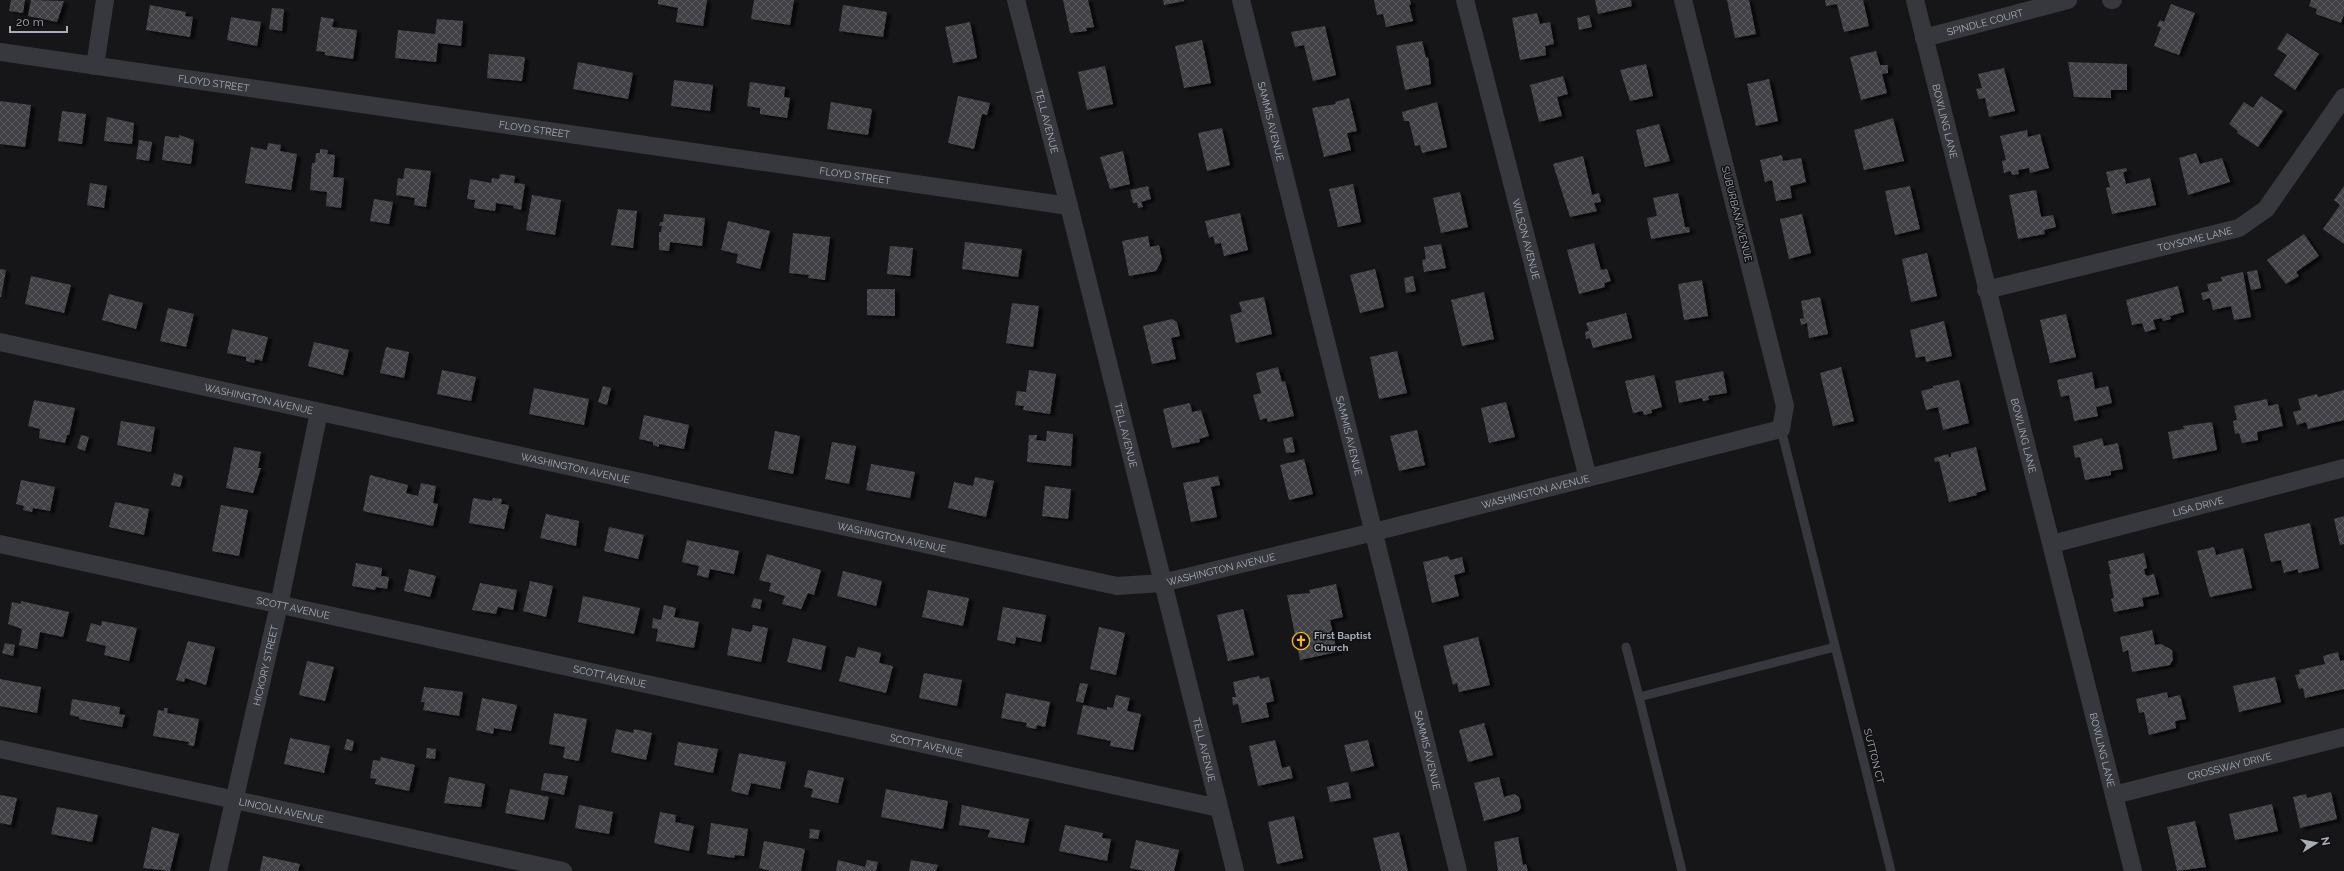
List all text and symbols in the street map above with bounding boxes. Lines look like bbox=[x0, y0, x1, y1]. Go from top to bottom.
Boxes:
street label: SPINDLE COURT bbox=[1945, 7, 2024, 37]
scale bar bbox=[10, 8, 67, 34]
text: 20 m bbox=[16, 15, 44, 29]
street label: FLOYD STREET bbox=[178, 72, 250, 93]
street label: SAMMIS AVENUE bbox=[1256, 80, 1286, 162]
street label: BOWLING LANE bbox=[1931, 83, 1960, 160]
street label: TELL AVENUE bbox=[1034, 88, 1061, 155]
street label: FLOYD STREET bbox=[498, 118, 571, 140]
street label: FLOYD STREET bbox=[819, 165, 891, 186]
street label: SUBURBAN AVENUE bbox=[1720, 165, 1754, 263]
street label: WILSON AVENUE bbox=[1511, 198, 1542, 281]
street label: TOYSOME LANE bbox=[2156, 224, 2233, 253]
street label: WASHINGTON AVENUE bbox=[203, 381, 314, 416]
street label: SAMMIS AVENUE bbox=[1334, 395, 1365, 477]
street label: BOWLING LANE bbox=[2009, 397, 2039, 474]
street label: TELL AVENUE bbox=[1113, 402, 1140, 469]
street label: WASHINGTON AVENUE bbox=[520, 450, 631, 485]
street label: WASHINGTON AVENUE bbox=[1480, 472, 1591, 510]
street label: LISA DRIVE bbox=[2171, 494, 2225, 518]
street label: WASHINGTON AVENUE bbox=[837, 520, 947, 554]
street label: WASHINGTON AVENUE bbox=[1166, 550, 1276, 587]
street label: SCOTT AVENUE bbox=[256, 594, 331, 621]
street label: HICKORY STREET bbox=[251, 624, 280, 707]
place label: First Baptist Church bbox=[1314, 630, 1371, 653]
church icon: First Baptist Church bbox=[1291, 631, 1311, 651]
street label: SCOTT AVENUE bbox=[572, 663, 648, 689]
street label: SAMMIS AVENUE bbox=[1413, 709, 1443, 791]
street label: BOWLING LANE bbox=[2088, 711, 2117, 788]
street label: TELL AVENUE bbox=[1191, 716, 1218, 783]
street label: SUTTON CT bbox=[1862, 727, 1886, 785]
street label: SCOTT AVENUE bbox=[889, 731, 964, 758]
street label: CROSSWAY DRIVE bbox=[2186, 750, 2273, 782]
street label: LINCOLN AVENUE bbox=[238, 795, 325, 825]
north arrow bbox=[2296, 823, 2336, 863]
text: N bbox=[2318, 836, 2333, 847]

